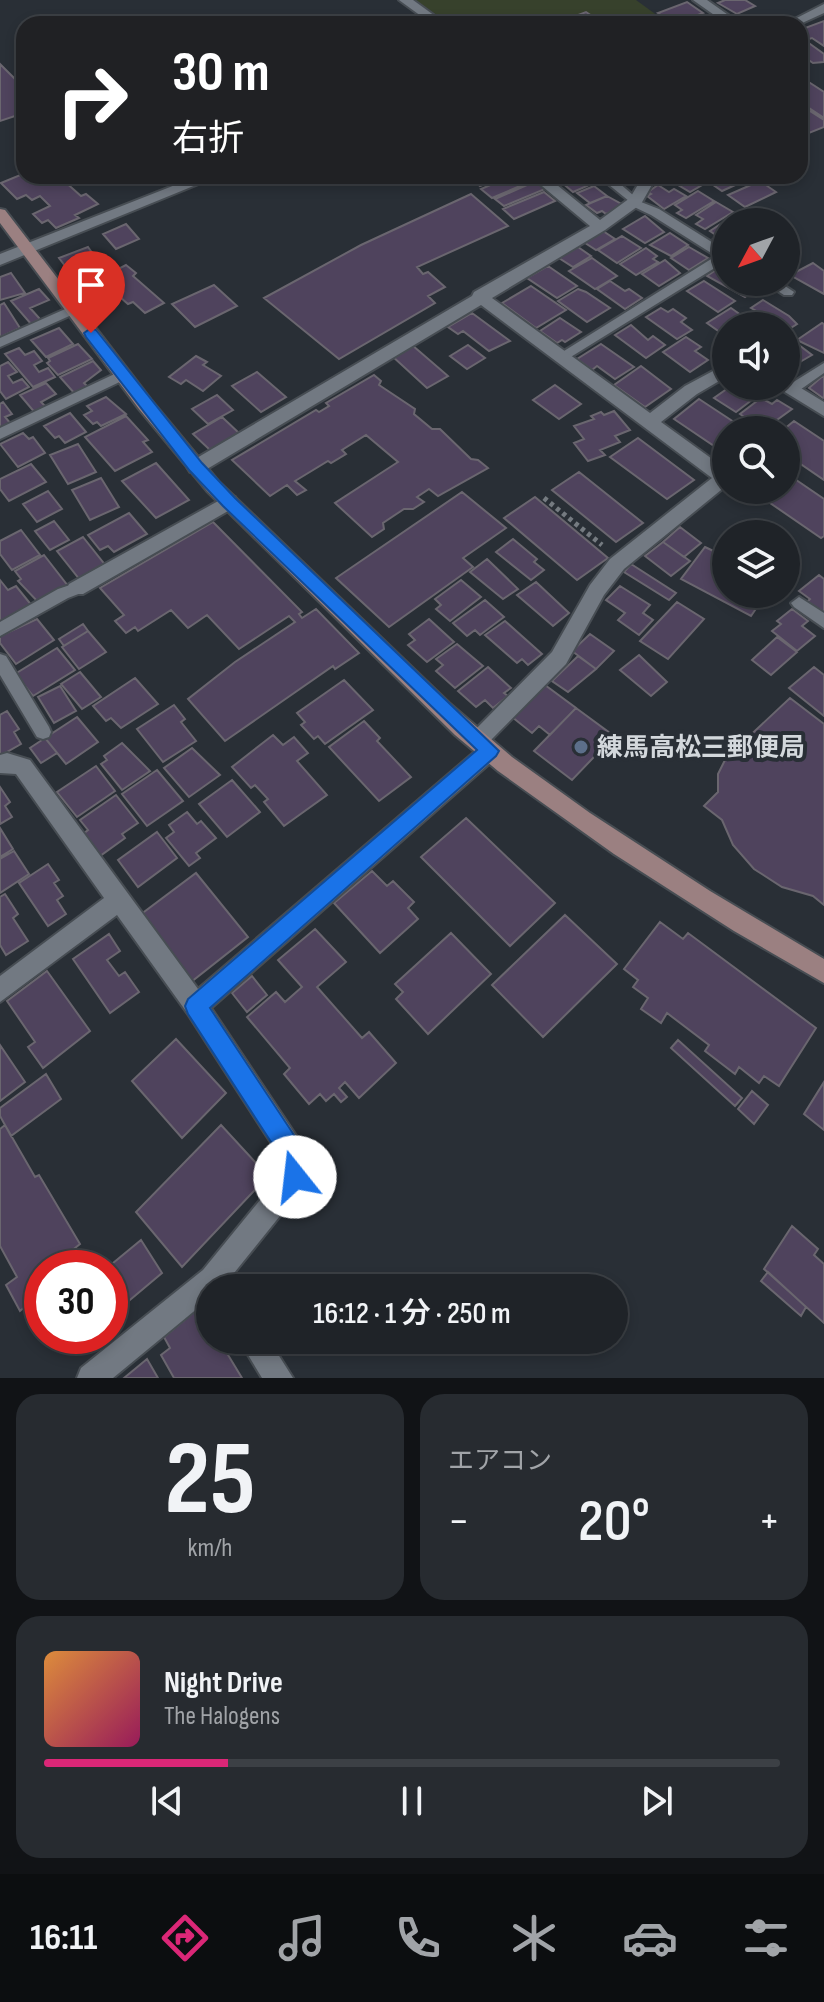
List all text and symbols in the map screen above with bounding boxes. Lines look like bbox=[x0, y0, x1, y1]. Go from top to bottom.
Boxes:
text: 30 m bbox=[172, 40, 270, 107]
icon: right bbox=[40, 48, 144, 152]
text: 右折 bbox=[172, 118, 244, 161]
north arrow bbox=[712, 208, 800, 296]
map controls bbox=[712, 208, 800, 608]
pin bbox=[57, 251, 125, 333]
icon: arrive bbox=[69, 263, 113, 307]
button: sound bbox=[712, 312, 800, 400]
button: search bbox=[712, 416, 800, 504]
button: layers bbox=[712, 520, 800, 608]
place label: 練馬高松三郵便局 bbox=[597, 733, 805, 764]
marker: 練馬高松三郵便局 bbox=[572, 738, 590, 756]
position arrow bbox=[253, 1135, 337, 1219]
speed limit sign: 30 bbox=[24, 1250, 128, 1354]
text: 16:12 · 1 分 · 250 m bbox=[313, 1296, 511, 1332]
text: 25 bbox=[164, 1418, 256, 1543]
text: エアコン bbox=[448, 1446, 552, 1477]
text: 20° bbox=[578, 1486, 650, 1558]
text: − bbox=[448, 1495, 470, 1548]
text: + bbox=[758, 1495, 780, 1548]
text: km/h bbox=[188, 1533, 232, 1564]
text: Night Drive bbox=[164, 1665, 283, 1701]
text: The Halogens bbox=[164, 1701, 280, 1732]
icon: previous bbox=[145, 1779, 189, 1823]
icon: pause bbox=[390, 1779, 434, 1823]
icon: next bbox=[635, 1779, 679, 1823]
icon: directions bbox=[157, 1910, 213, 1966]
icon: music bbox=[274, 1910, 330, 1966]
icon: phone bbox=[390, 1910, 446, 1966]
icon: climate bbox=[506, 1910, 562, 1966]
icon: car bbox=[622, 1910, 678, 1966]
icon: filters bbox=[738, 1910, 794, 1966]
text: 16:11 bbox=[30, 1917, 97, 1960]

